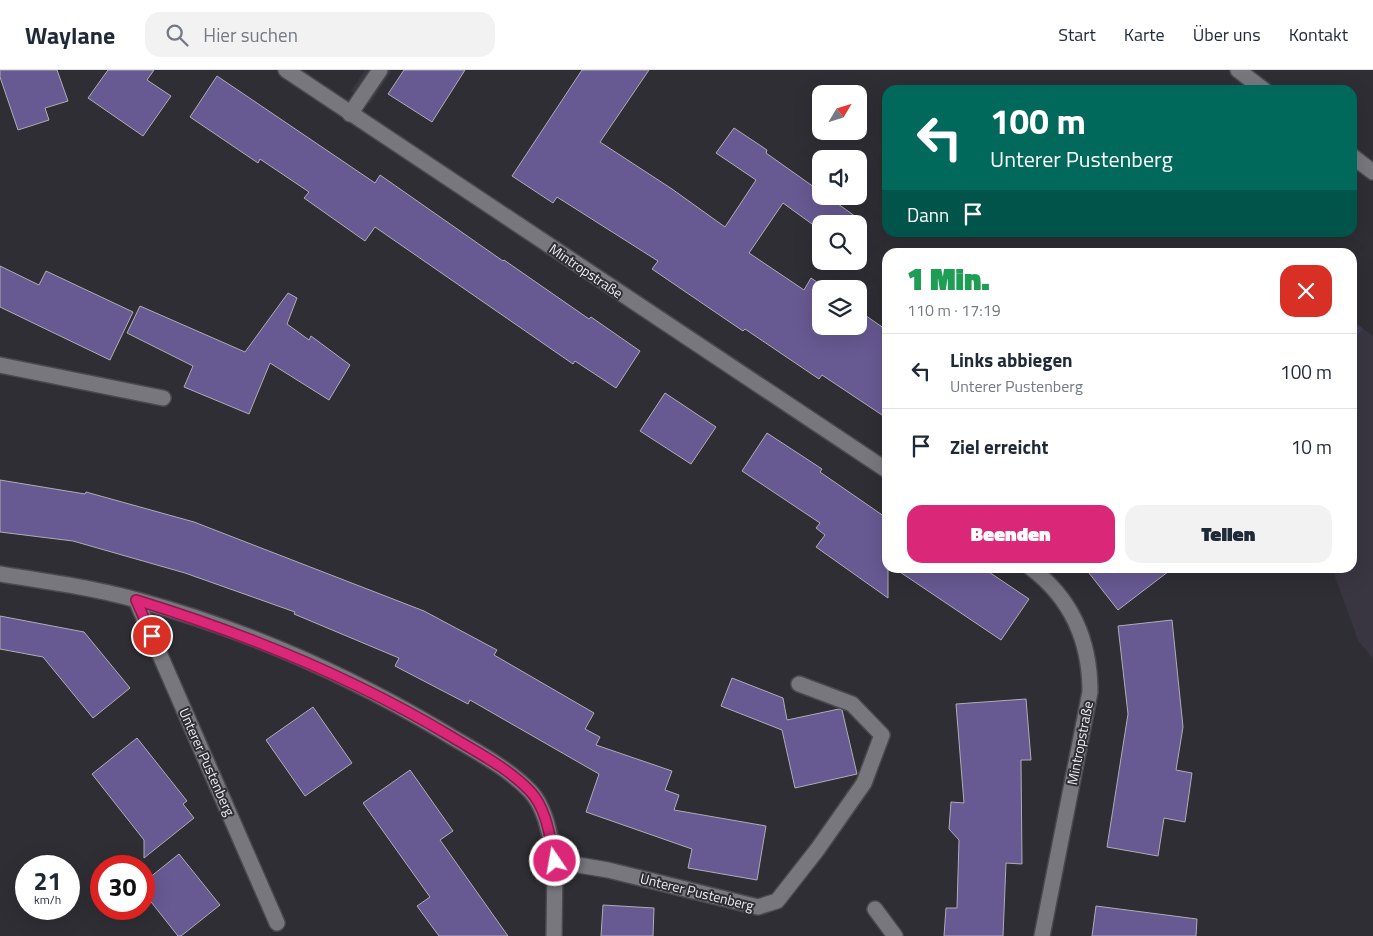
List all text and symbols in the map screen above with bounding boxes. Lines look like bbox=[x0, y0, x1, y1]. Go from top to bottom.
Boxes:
search box bbox=[145, 12, 495, 57]
text: Waylane bbox=[25, 17, 115, 53]
text: Hier suchen bbox=[203, 20, 298, 49]
icon: search bbox=[163, 21, 191, 49]
text: Start bbox=[1058, 21, 1096, 48]
text: Karte bbox=[1124, 21, 1165, 48]
text: Über uns bbox=[1193, 21, 1261, 48]
text: Kontakt bbox=[1289, 21, 1348, 48]
north arrow bbox=[812, 85, 868, 140]
map controls bbox=[812, 85, 867, 335]
text: 100 m bbox=[990, 94, 1086, 148]
icon: left bbox=[907, 105, 972, 170]
text: Unterer Pustenberg bbox=[990, 142, 1173, 176]
button: sound bbox=[812, 150, 867, 205]
text: Dann bbox=[907, 200, 949, 229]
icon: arrive bbox=[959, 200, 987, 228]
button: search bbox=[812, 215, 867, 270]
street label: Mintropstraße bbox=[545, 238, 627, 303]
text: 1 Min. bbox=[907, 256, 990, 302]
button: close bbox=[1280, 265, 1332, 317]
button: layers bbox=[812, 280, 867, 335]
text: 110 m · 17:19 bbox=[907, 298, 1001, 322]
text: Links abbiegen bbox=[950, 345, 1073, 374]
icon: left bbox=[907, 357, 935, 385]
text: 100 m bbox=[1280, 357, 1332, 386]
text: Unterer Pustenberg bbox=[950, 374, 1083, 398]
icon: arrive bbox=[907, 432, 935, 460]
text: Ziel erreicht bbox=[950, 432, 1048, 461]
text: 10 m bbox=[1291, 432, 1332, 461]
button: Beenden bbox=[907, 505, 1115, 563]
button: Teilen bbox=[1125, 505, 1332, 563]
pin bbox=[131, 615, 173, 657]
icon: arrive bbox=[138, 622, 166, 650]
street label: Mintropstraße bbox=[1061, 699, 1098, 787]
street label: Unterer Pustenberg bbox=[174, 704, 241, 819]
position arrow bbox=[528, 834, 580, 886]
speed limit sign: 30 bbox=[90, 855, 155, 920]
text: 21 bbox=[33, 862, 62, 900]
street label: Unterer Pustenberg bbox=[638, 867, 756, 916]
text: km/h bbox=[34, 890, 61, 909]

